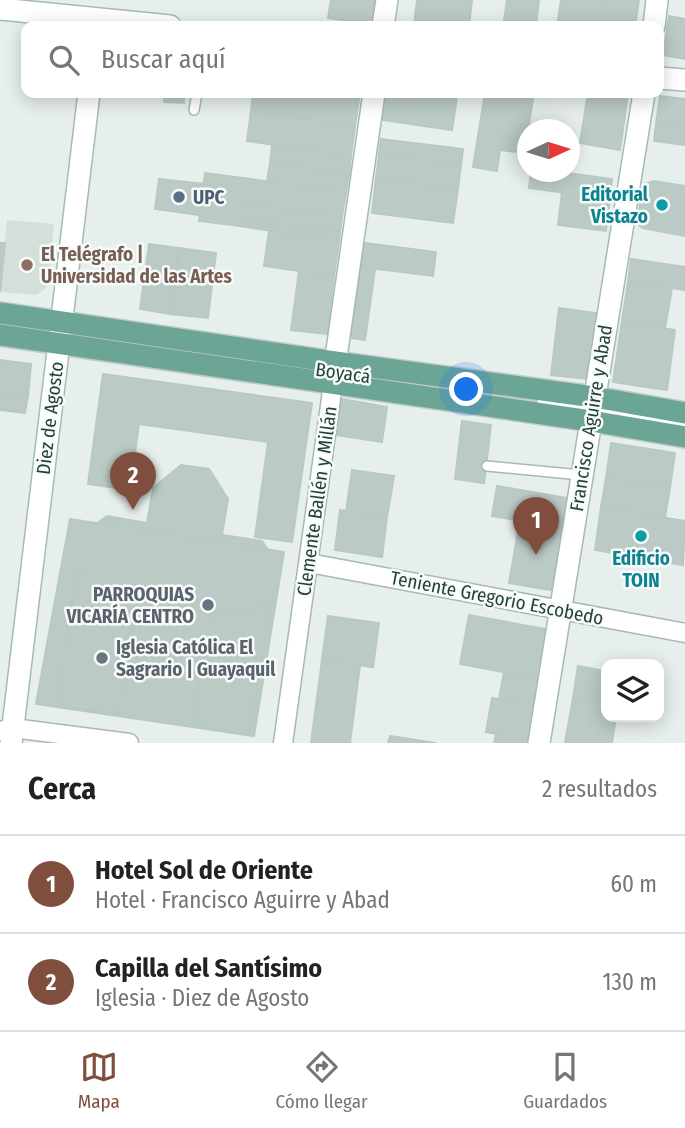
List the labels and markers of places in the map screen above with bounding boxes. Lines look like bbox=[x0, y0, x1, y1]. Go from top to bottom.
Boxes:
place label: Editorial Vistazo bbox=[581, 183, 649, 228]
place label: UPC bbox=[193, 186, 224, 209]
marker: UPC bbox=[171, 189, 187, 205]
marker: Editorial Vistazo bbox=[654, 197, 670, 213]
place label: El Telégrafo | Universidad de las Artes bbox=[41, 243, 232, 288]
marker: El Telégrafo | Universidad de las Artes bbox=[19, 257, 35, 273]
pin: 2 bbox=[110, 452, 156, 510]
pin: 1 bbox=[513, 497, 559, 555]
marker: Edificio TOIN bbox=[633, 528, 649, 544]
place label: Edificio TOIN bbox=[612, 547, 670, 592]
place label: PARROQUIAS VICARÍA CENTRO bbox=[66, 583, 194, 628]
marker: PARROQUIAS VICARÍA CENTRO bbox=[200, 597, 216, 613]
place label: Iglesia Católica El Sagrario | Guayaquil bbox=[116, 636, 276, 681]
marker: Iglesia Católica El Sagrario | Guayaquil bbox=[94, 650, 110, 666]

